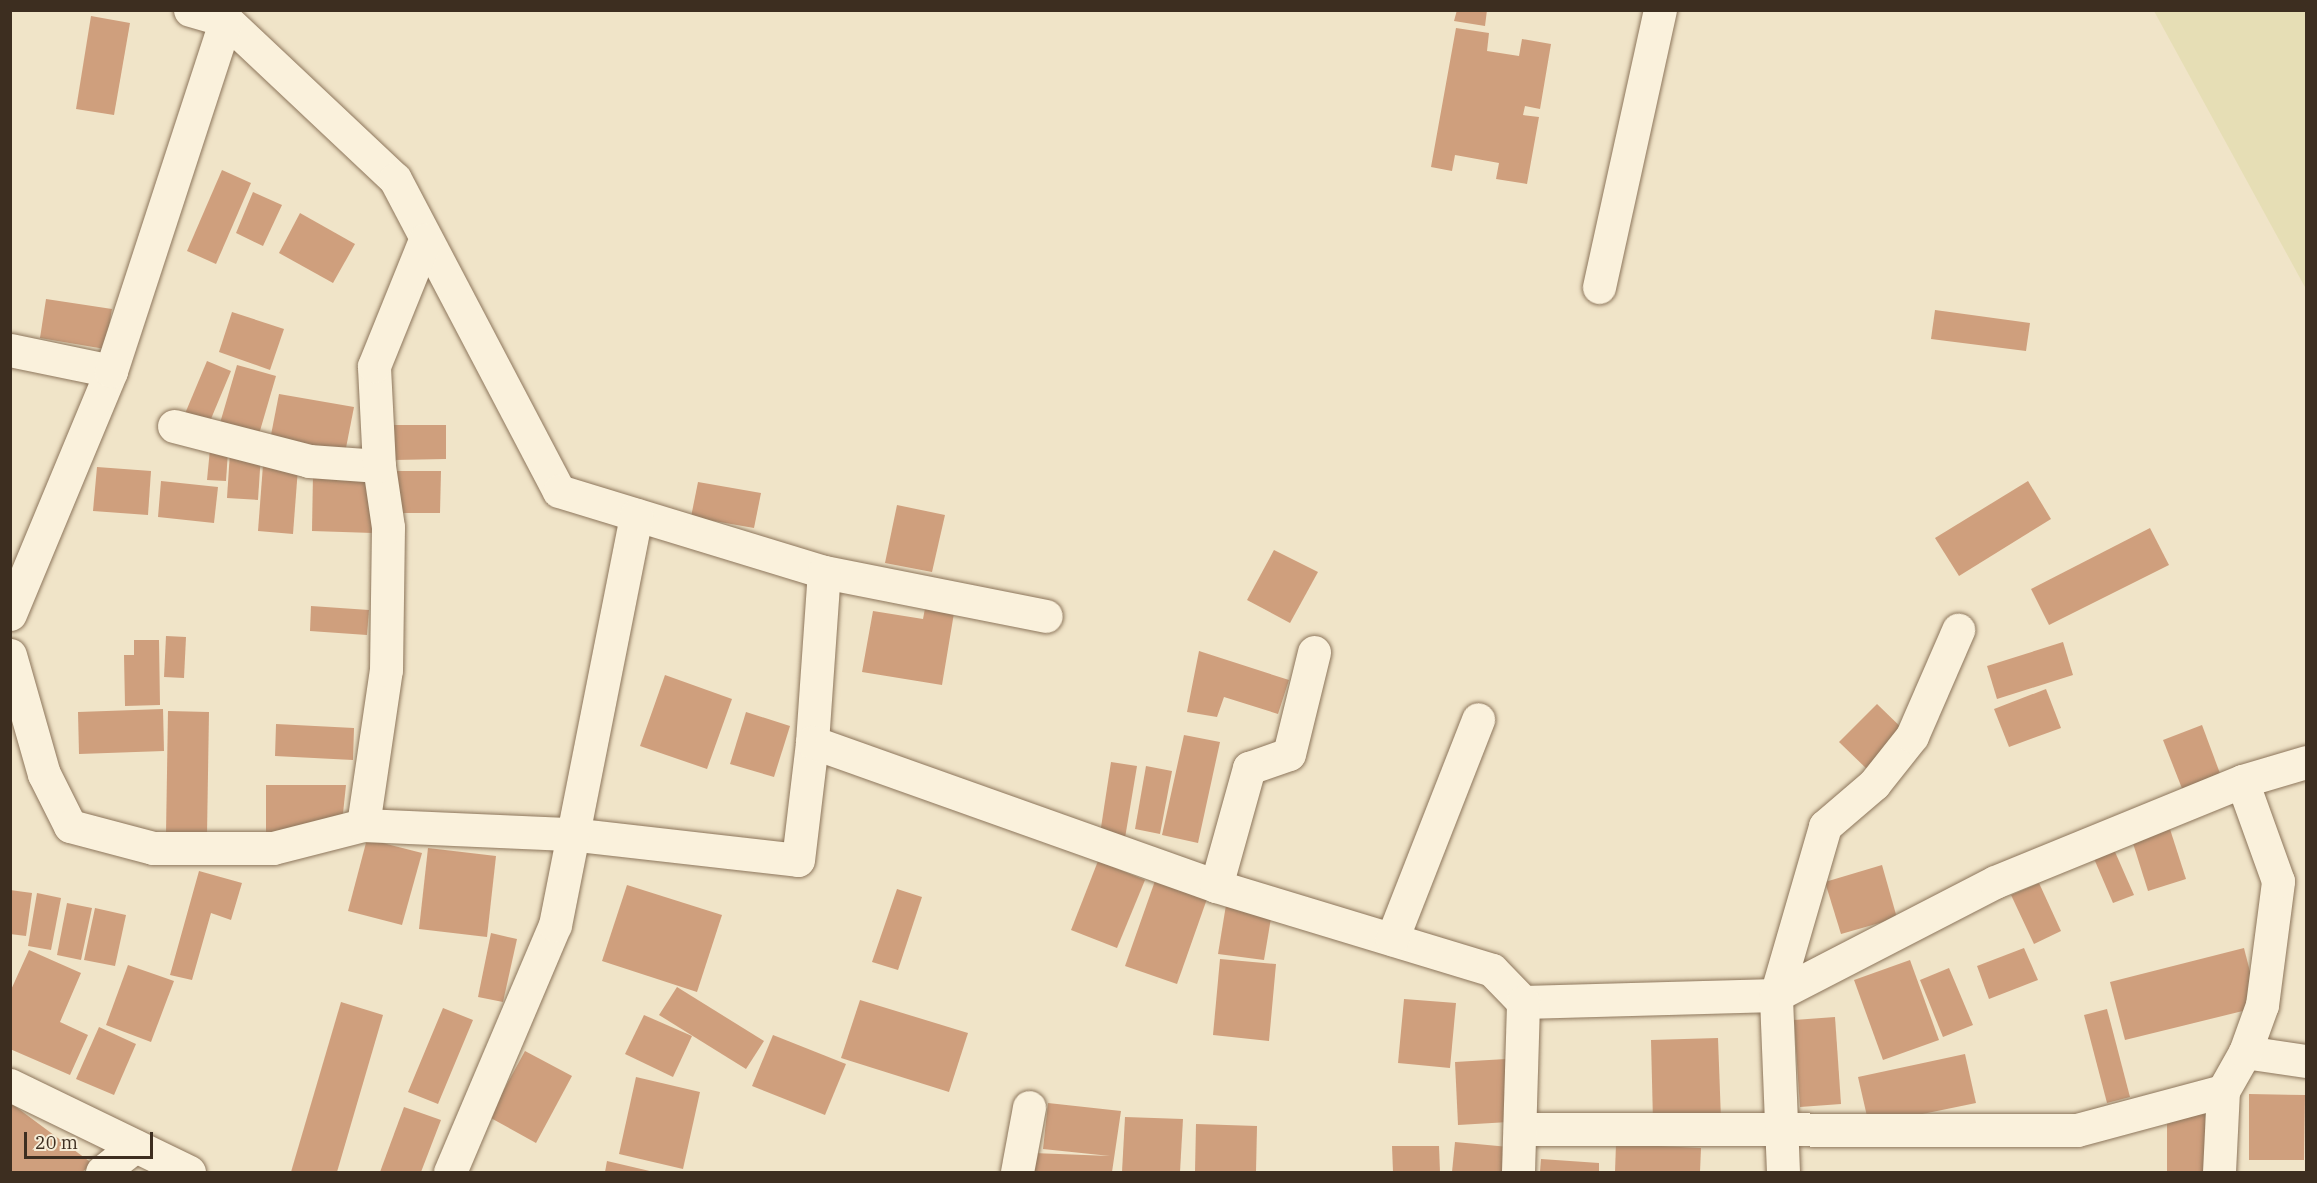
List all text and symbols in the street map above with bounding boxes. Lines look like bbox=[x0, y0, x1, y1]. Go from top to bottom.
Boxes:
scale bar bbox=[27, 1120, 156, 1158]
text: 20 m bbox=[35, 1131, 78, 1154]

